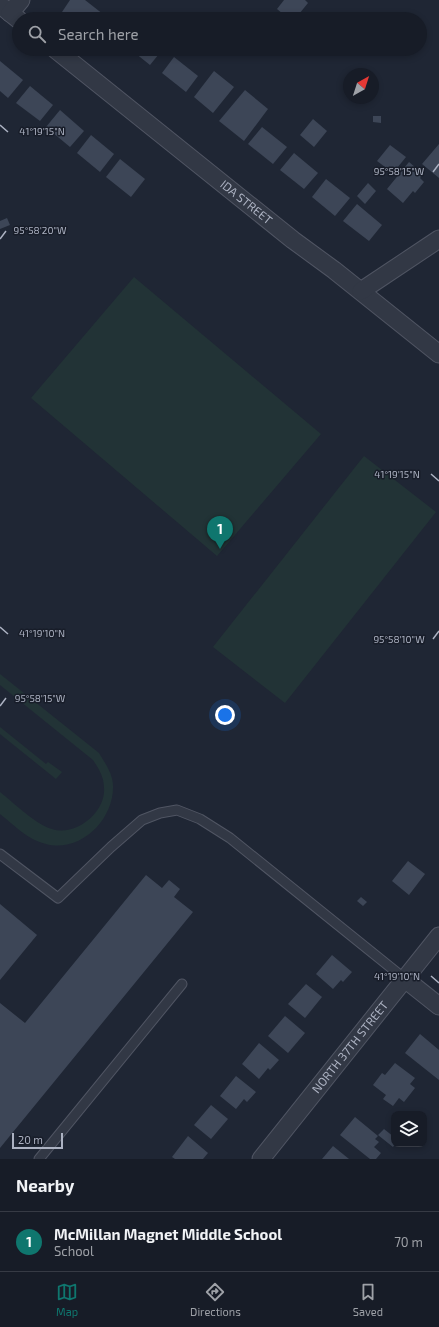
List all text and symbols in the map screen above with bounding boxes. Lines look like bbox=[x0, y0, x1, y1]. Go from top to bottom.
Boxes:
search box bbox=[12, 12, 427, 56]
icon: search bbox=[26, 23, 48, 45]
text: Search here bbox=[58, 25, 139, 43]
north arrow bbox=[343, 68, 379, 104]
text: 41°19'15"N bbox=[19, 125, 65, 137]
text: 95°58'15"W bbox=[374, 165, 425, 177]
street label: IDA STREET bbox=[218, 177, 275, 227]
text: 95°58'20"W bbox=[14, 224, 67, 236]
text: 41°19'15"N bbox=[374, 468, 420, 480]
pin: 1 bbox=[207, 516, 233, 549]
text: 41°19'10"N bbox=[19, 627, 65, 639]
text: 95°58'10"W bbox=[373, 633, 425, 645]
text: 95°58'15"W bbox=[15, 692, 66, 704]
your location bbox=[215, 705, 235, 725]
text: 41°19'10"N bbox=[374, 970, 420, 982]
street label: NORTH 37TH STREET bbox=[309, 998, 390, 1095]
map controls bbox=[391, 1111, 427, 1147]
button: layers bbox=[391, 1111, 427, 1147]
scale bar bbox=[12, 1131, 63, 1150]
text: 20 m bbox=[18, 1133, 43, 1146]
text: Nearby bbox=[16, 1175, 74, 1195]
text: McMillan Magnet Middle School bbox=[54, 1225, 282, 1243]
text: 1 bbox=[26, 1234, 32, 1250]
text: 70 m bbox=[394, 1234, 423, 1250]
text: School bbox=[54, 1243, 94, 1259]
tab: Map bbox=[56, 1281, 78, 1318]
tab: Directions bbox=[190, 1281, 241, 1318]
tab: Saved bbox=[353, 1281, 383, 1318]

